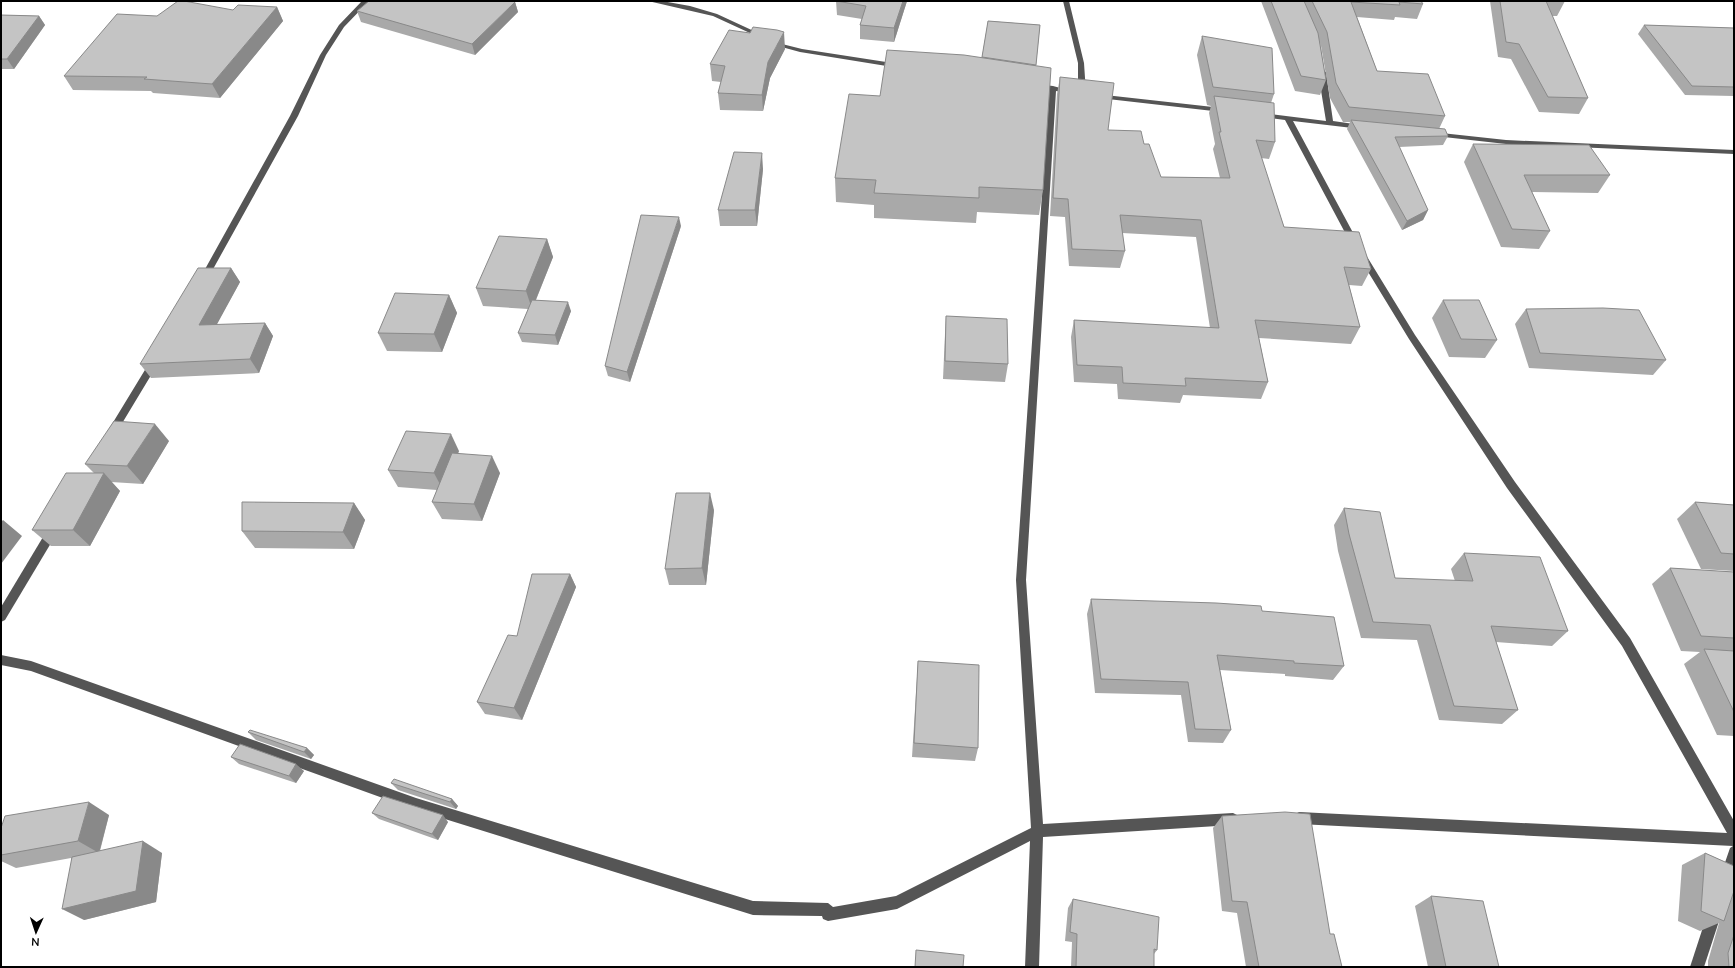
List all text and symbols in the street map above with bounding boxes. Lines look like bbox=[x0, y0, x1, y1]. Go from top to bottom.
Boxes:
north arrow bbox=[16, 912, 56, 952]
text: N bbox=[31, 935, 40, 949]

